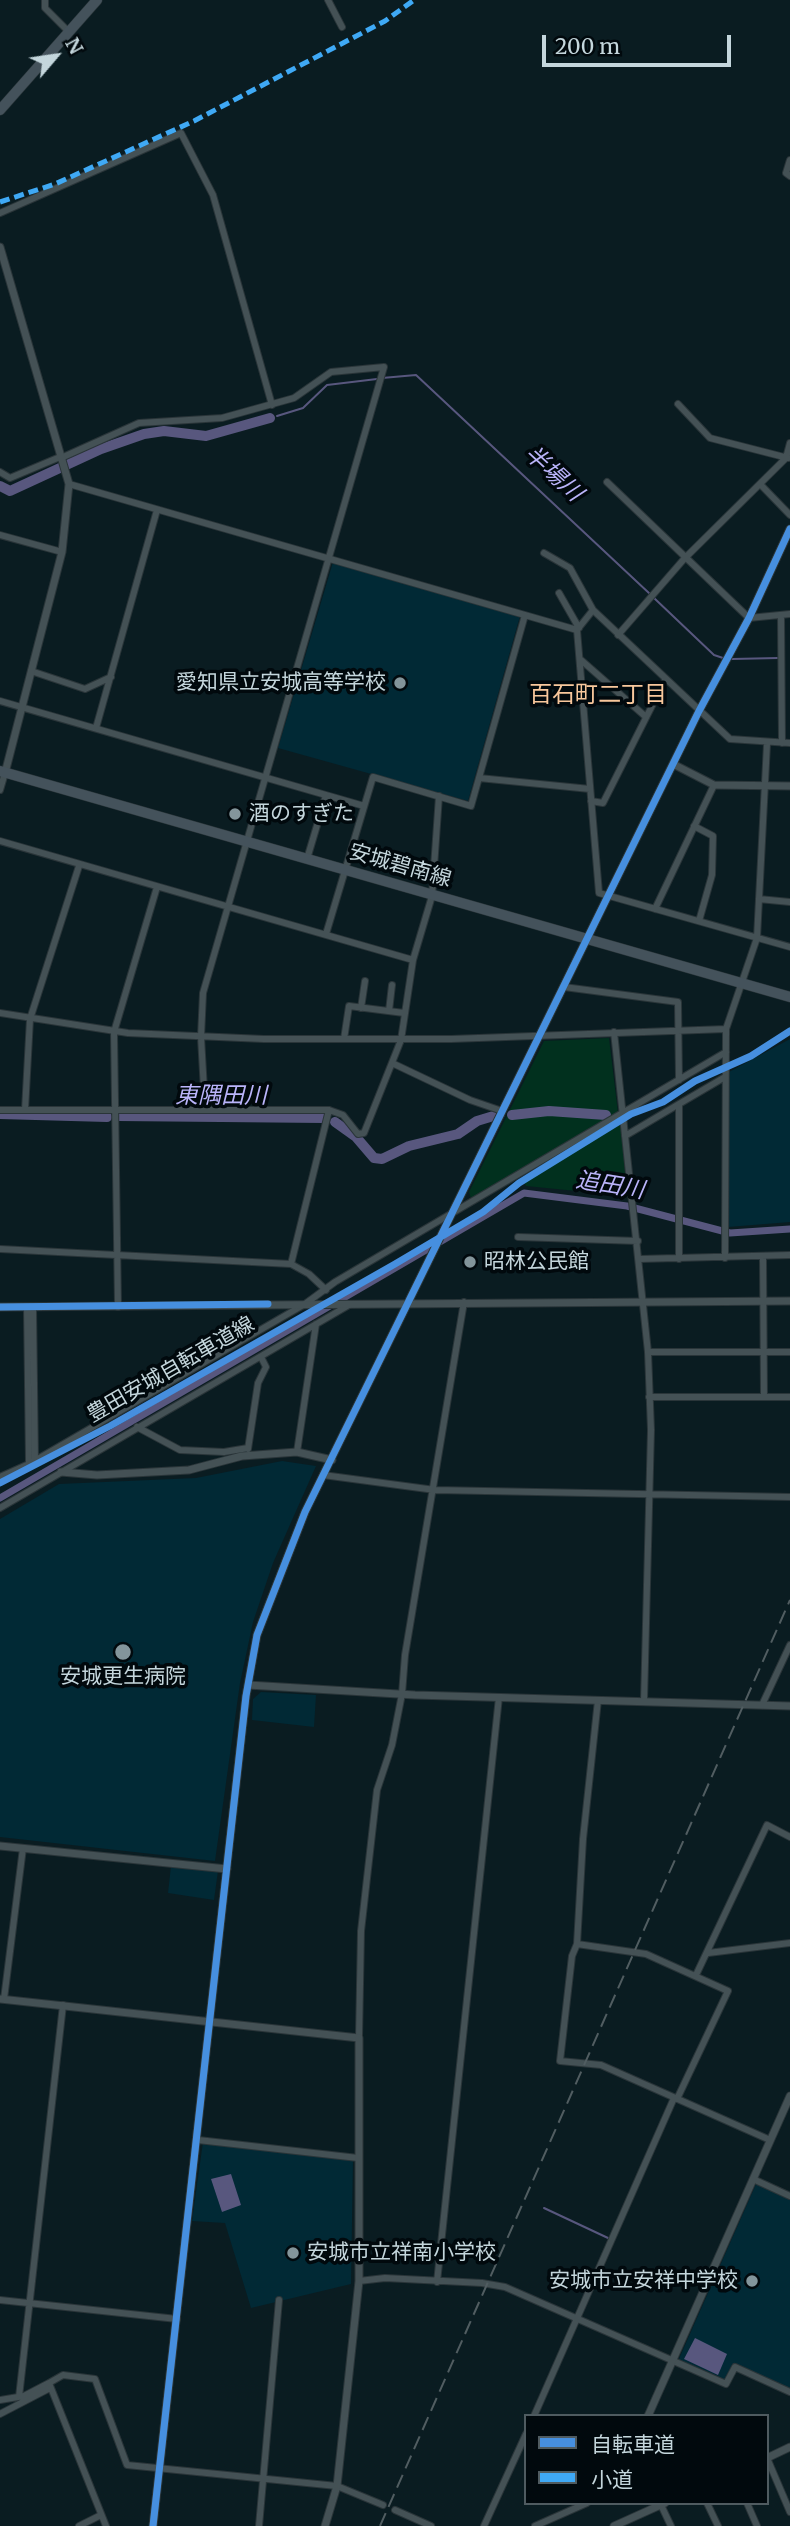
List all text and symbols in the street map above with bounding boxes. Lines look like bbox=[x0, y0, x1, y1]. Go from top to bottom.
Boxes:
north arrow bbox=[21, 21, 91, 91]
scale bar bbox=[545, 21, 734, 65]
text: N bbox=[60, 33, 88, 58]
text: 200 m bbox=[555, 33, 620, 60]
water label: 半場川 bbox=[518, 440, 588, 508]
place label: 愛知県立安城高等学校 bbox=[176, 670, 386, 696]
marker: 愛知県立安城高等学校 bbox=[392, 675, 408, 691]
district label: 百石町二丁目 bbox=[529, 681, 667, 709]
place label: 酒のすぎた bbox=[249, 801, 354, 827]
marker: 酒のすぎた bbox=[227, 806, 243, 822]
street label: 安城碧南線 bbox=[346, 839, 454, 893]
water label: 東隅田川 bbox=[175, 1082, 267, 1110]
water label: 追田川 bbox=[574, 1167, 646, 1205]
place label: 昭林公民館 bbox=[484, 1249, 589, 1275]
marker: 昭林公民館 bbox=[462, 1254, 478, 1270]
street label: 豊田安城自転車道線 bbox=[83, 1312, 259, 1428]
marker: 安城更生病院 bbox=[113, 1642, 133, 1662]
place label: 安城更生病院 bbox=[60, 1664, 186, 1690]
place label: 安城市立祥南小学校 bbox=[307, 2240, 496, 2266]
marker: 安城市立祥南小学校 bbox=[285, 2245, 301, 2261]
place label: 安城市立安祥中学校 bbox=[549, 2268, 738, 2294]
marker: 安城市立安祥中学校 bbox=[744, 2273, 760, 2289]
legend bbox=[524, 2414, 769, 2505]
text: 自転車道 bbox=[591, 2431, 675, 2458]
text: 小道 bbox=[591, 2466, 633, 2493]

